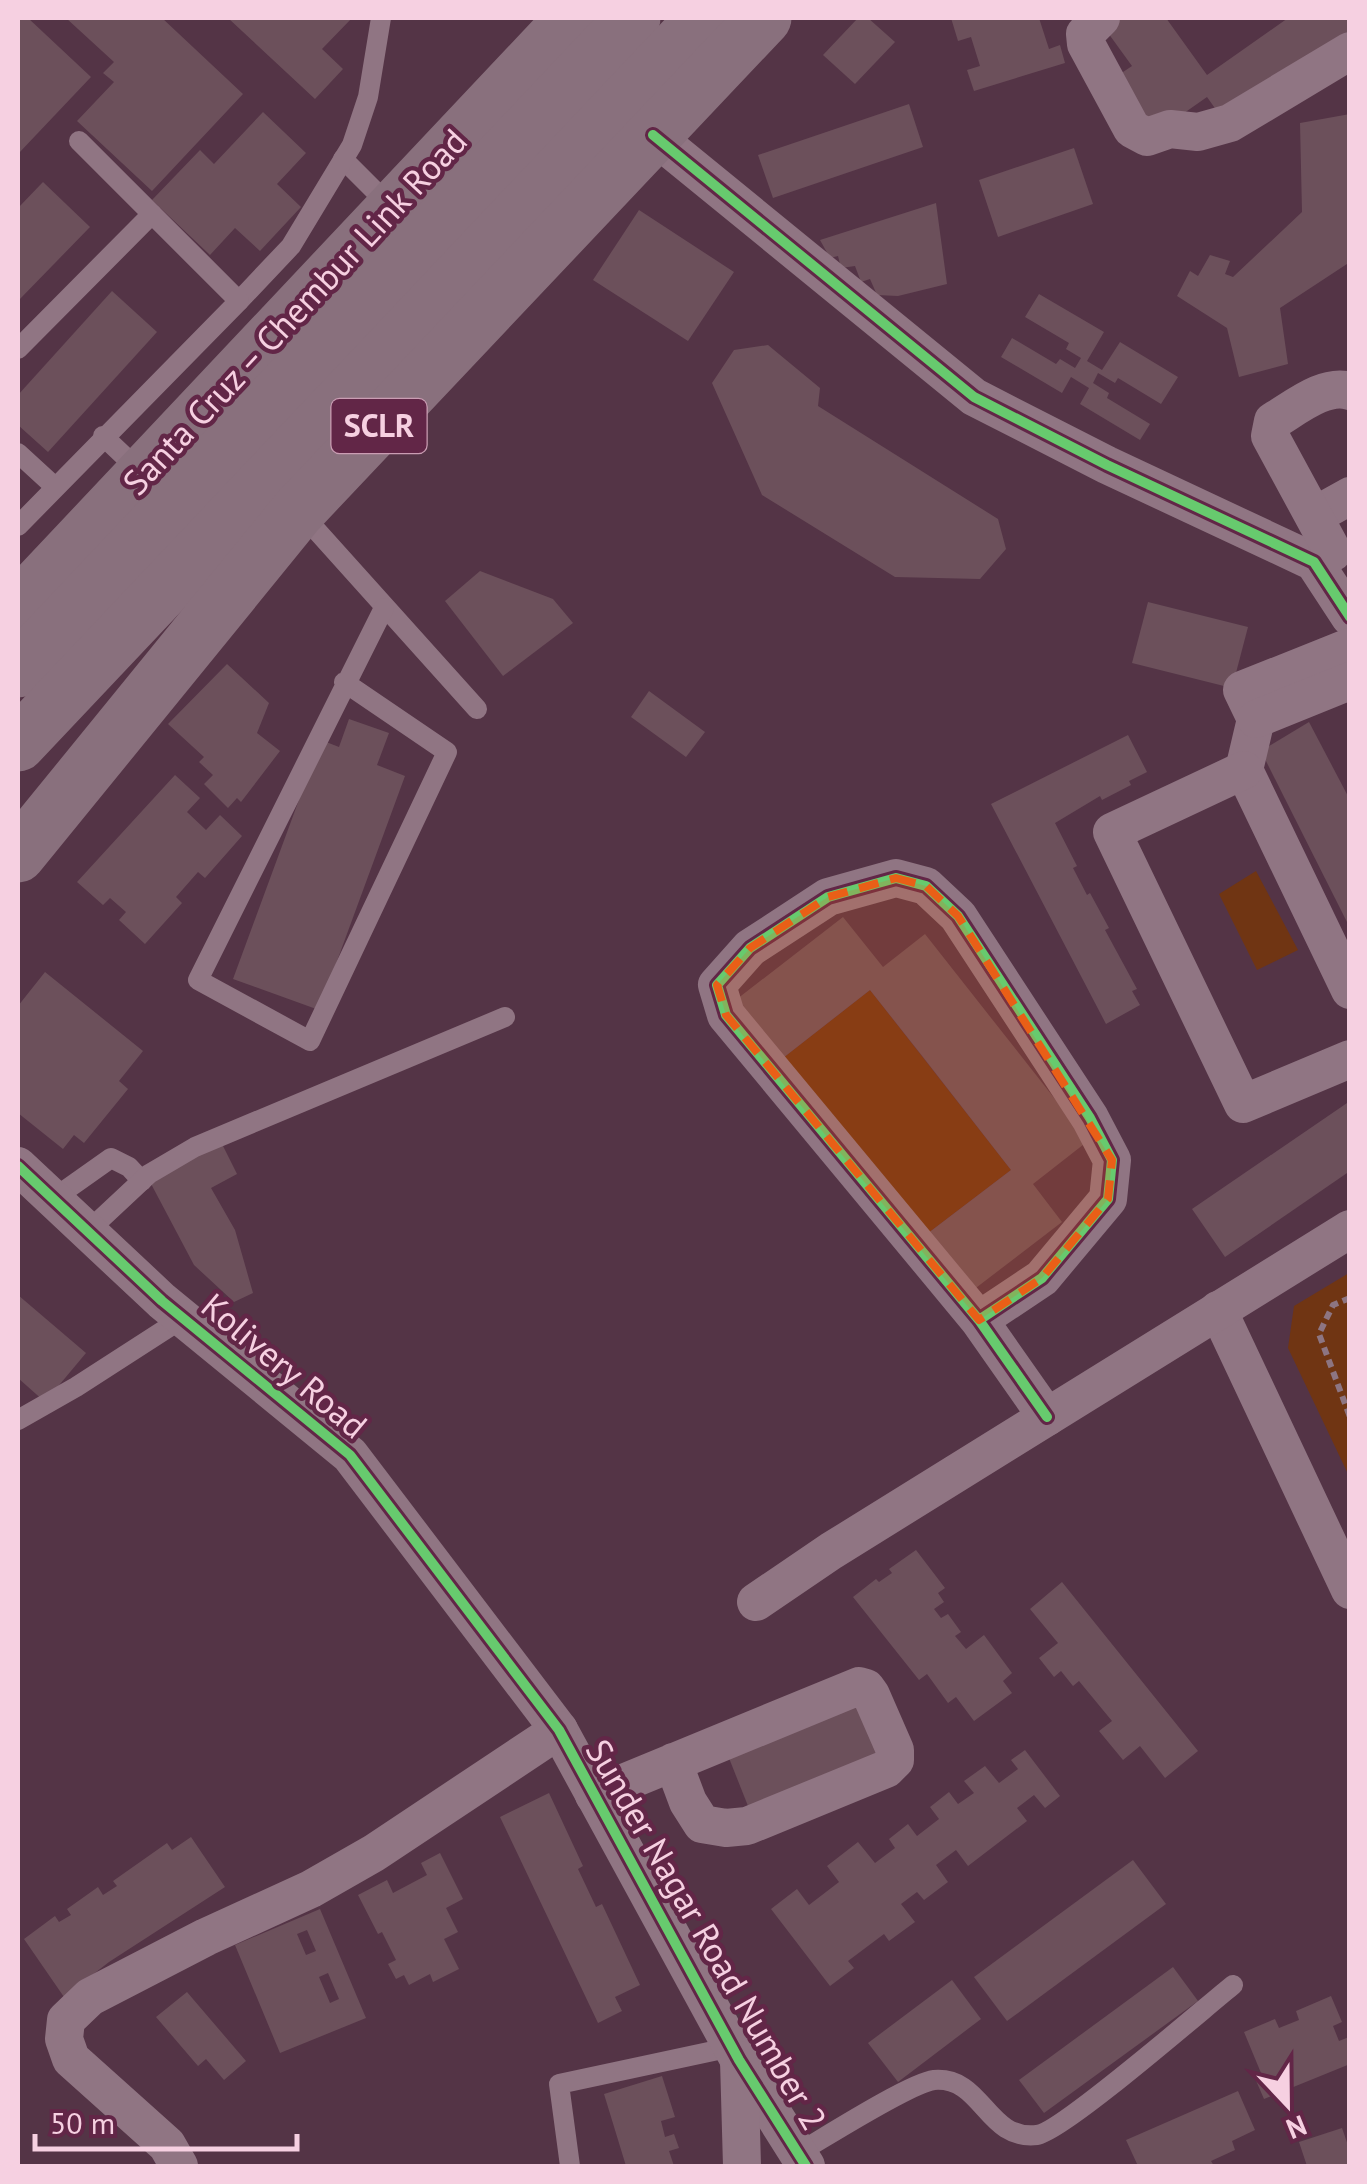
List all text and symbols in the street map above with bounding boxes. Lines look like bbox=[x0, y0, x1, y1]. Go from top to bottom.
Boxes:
street label: Santa Cruz – Chembur Link Road bbox=[112, 118, 476, 504]
road number: SCLR bbox=[332, 399, 426, 453]
street label: Kolivery Road bbox=[192, 1282, 377, 1448]
street label: Sunder Nagar Road Number 2 bbox=[576, 1731, 838, 2138]
north arrow bbox=[1237, 2054, 1337, 2154]
scale bar bbox=[35, 2089, 298, 2151]
text: 50 m bbox=[50, 2103, 115, 2142]
text: N bbox=[1281, 2107, 1312, 2148]

